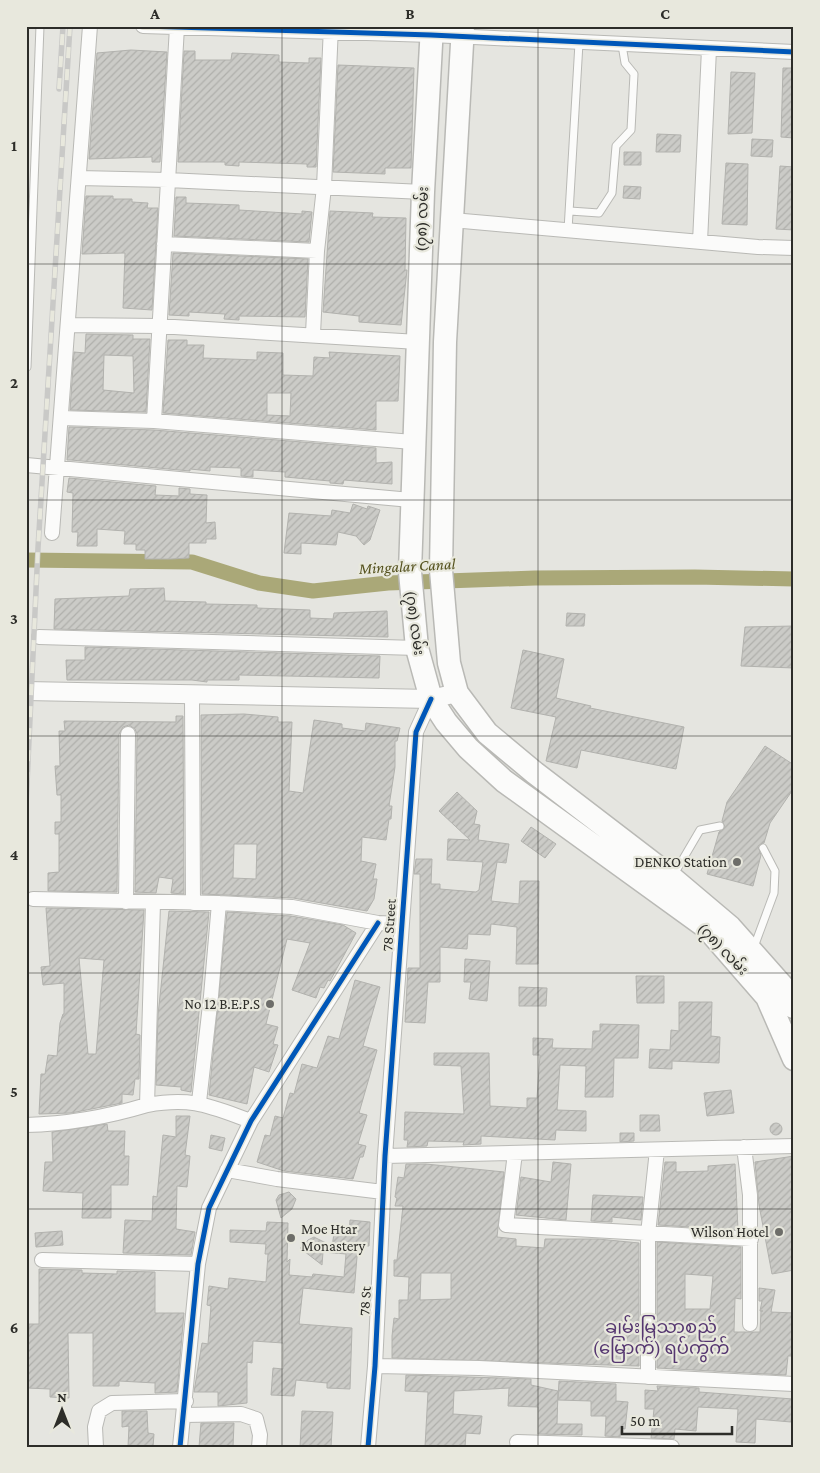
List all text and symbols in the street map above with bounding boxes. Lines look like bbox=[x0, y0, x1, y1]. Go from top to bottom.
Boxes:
text: A bbox=[149, 5, 160, 22]
text: B bbox=[405, 5, 415, 22]
text: C bbox=[660, 5, 670, 22]
text: 1 bbox=[11, 137, 17, 154]
street label: (၇၈) လမ်း bbox=[411, 186, 435, 252]
text: 2 bbox=[10, 374, 18, 391]
water label: Mingalar Canal bbox=[357, 555, 457, 578]
street label: (၇၈) လမ်း bbox=[399, 589, 429, 657]
text: 3 bbox=[10, 610, 18, 627]
text: 4 bbox=[10, 846, 19, 863]
place label: DENKO Station bbox=[634, 854, 727, 870]
marker: DENKO Station bbox=[731, 856, 743, 868]
street label: 78 Street bbox=[379, 897, 399, 952]
street label: (၇၈) လမ်း bbox=[692, 919, 753, 981]
place label: No 12 B.E.P.S bbox=[184, 996, 260, 1012]
marker: No 12 B.E.P.S bbox=[264, 998, 276, 1010]
text: 5 bbox=[10, 1083, 18, 1100]
place label: Moe Htar Monastery bbox=[301, 1221, 366, 1255]
place label: Wilson Hotel bbox=[691, 1224, 769, 1240]
marker: Wilson Hotel bbox=[773, 1226, 785, 1238]
marker: Moe Htar Monastery bbox=[285, 1232, 297, 1244]
street label: 78 St bbox=[356, 1285, 374, 1316]
district label: ချမ်းမြသာစည် (မြောက်) ရပ်ကွက် bbox=[593, 1314, 729, 1363]
text: 6 bbox=[10, 1319, 18, 1336]
north arrow bbox=[38, 1386, 88, 1436]
text: N bbox=[57, 1389, 67, 1405]
scale bar bbox=[622, 1403, 732, 1435]
text: 50 m bbox=[630, 1413, 660, 1429]

